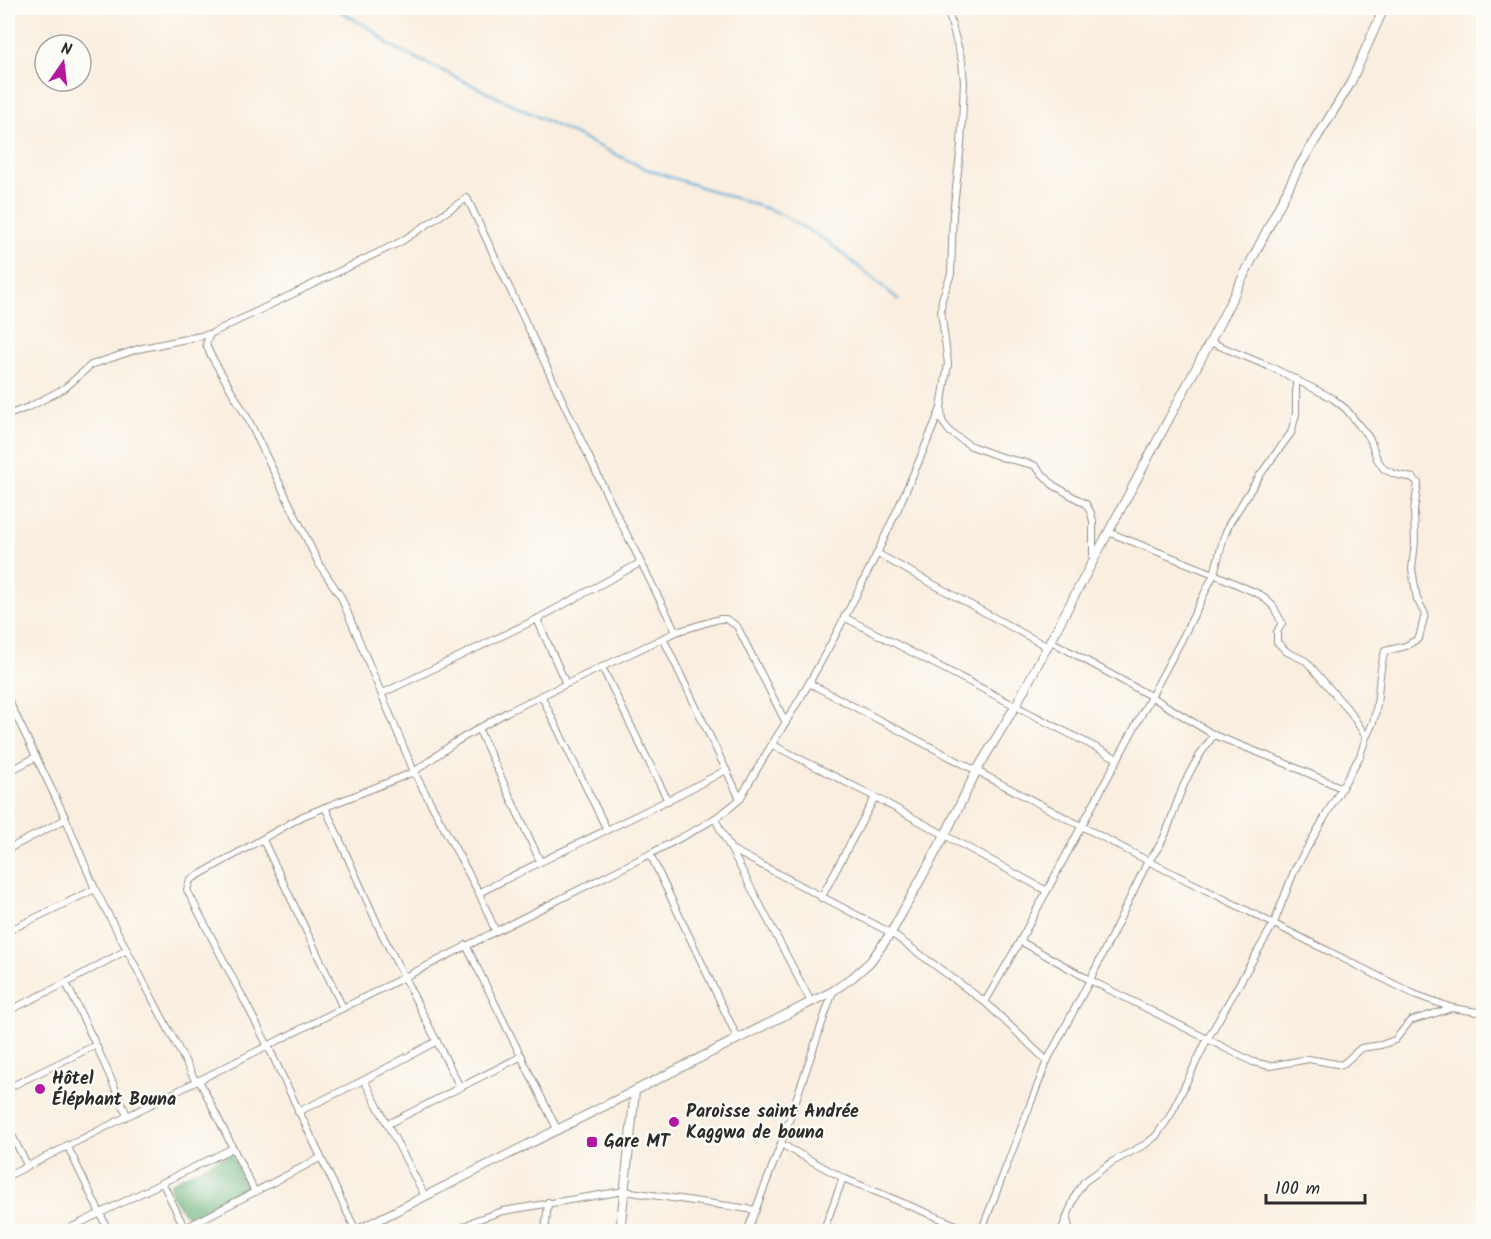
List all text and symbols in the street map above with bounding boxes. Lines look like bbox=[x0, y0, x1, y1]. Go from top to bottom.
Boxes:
north arrow bbox=[33, 33, 93, 93]
text: N bbox=[58, 37, 74, 63]
place label: Hôtel Éléphant Bouna bbox=[52, 1065, 176, 1115]
marker: Hôtel Éléphant Bouna bbox=[33, 1082, 47, 1096]
place label: Paroisse saint Andrée Kaggwa de bouna bbox=[686, 1098, 859, 1148]
marker: Paroisse saint Andrée Kaggwa de bouna bbox=[667, 1115, 681, 1129]
place label: Gare MT bbox=[604, 1128, 672, 1157]
marker: Gare MT bbox=[585, 1135, 599, 1149]
scale bar bbox=[1266, 1167, 1365, 1205]
text: 100 m bbox=[1275, 1175, 1320, 1204]

